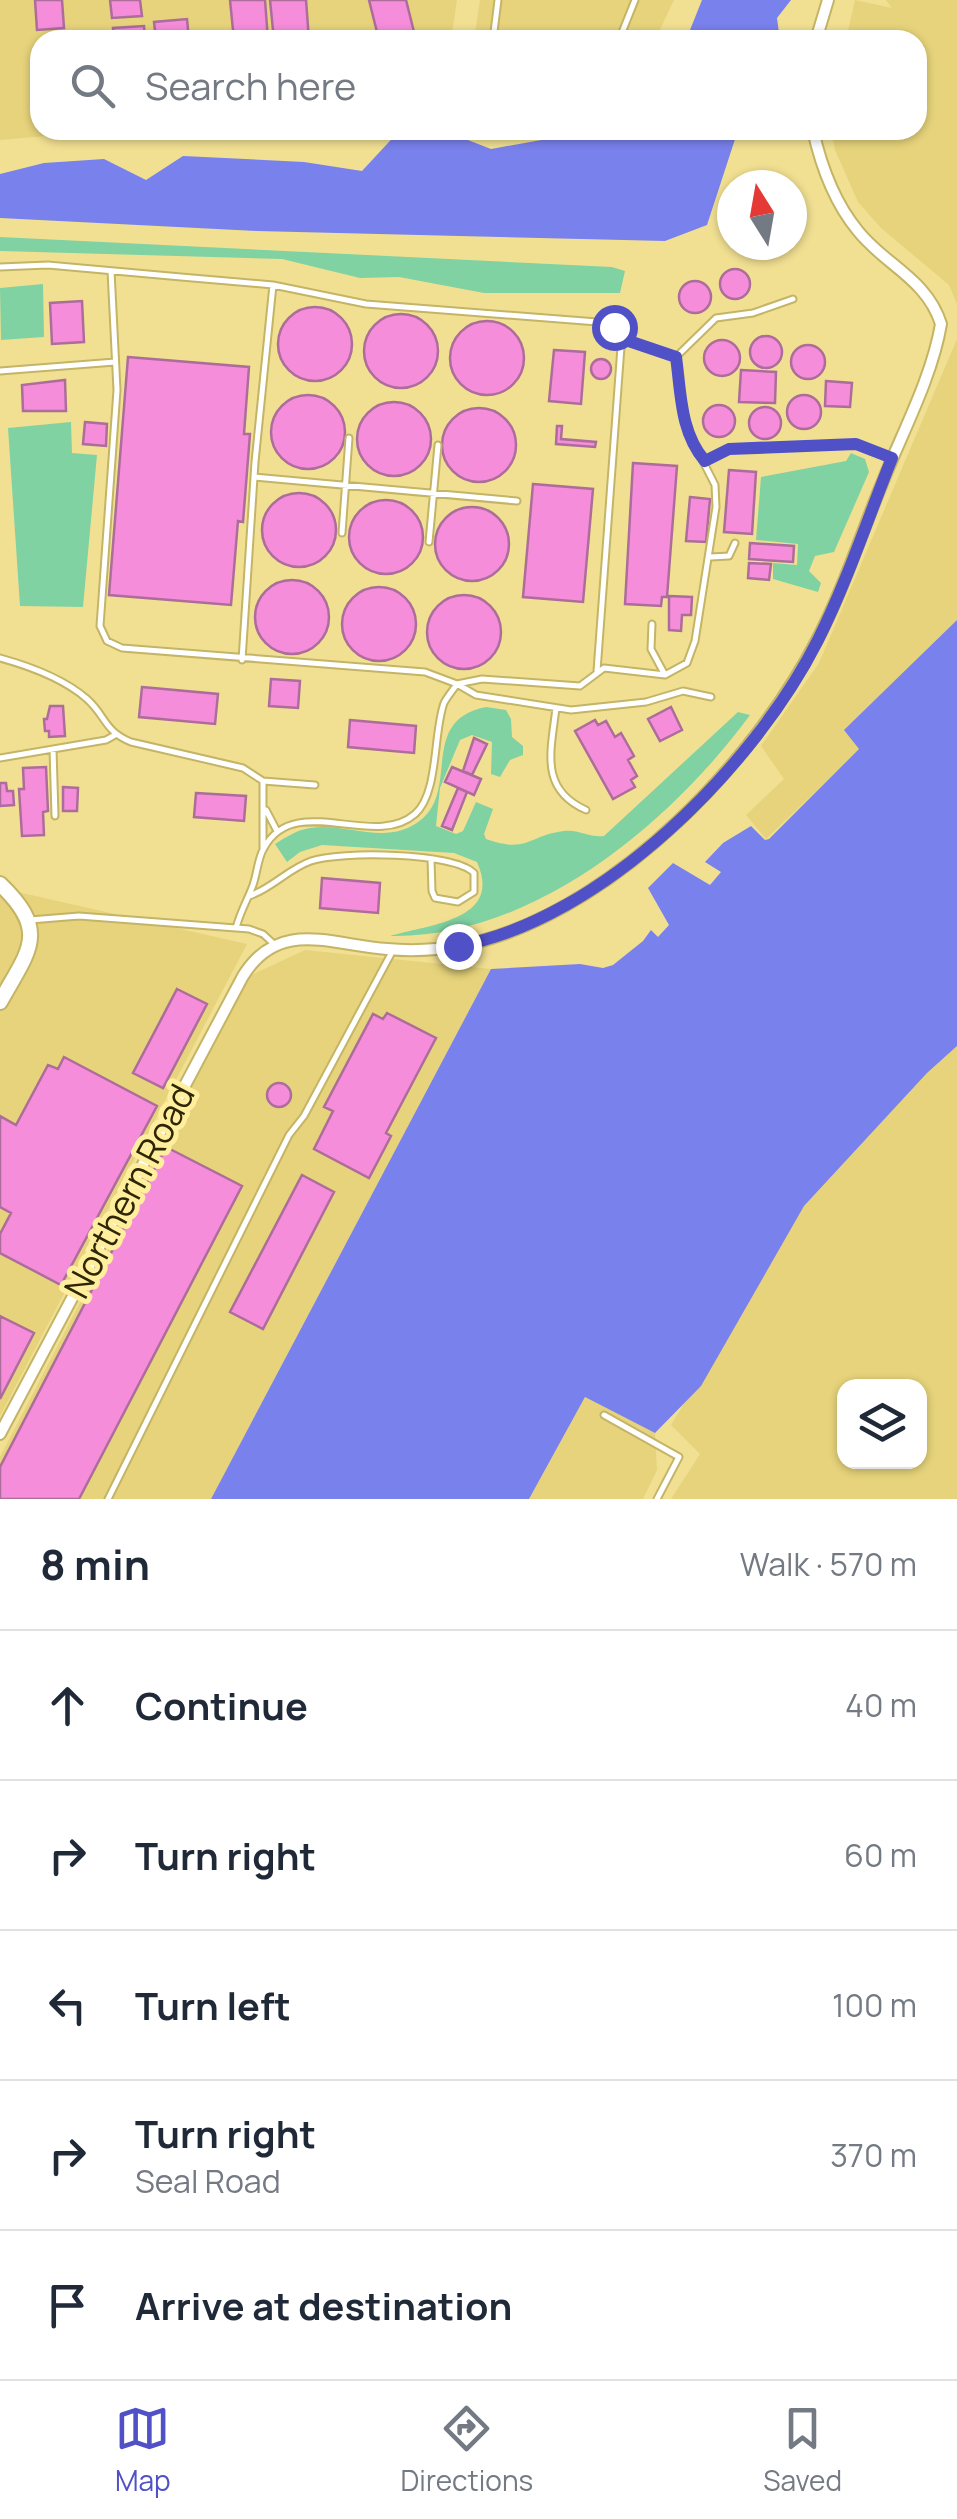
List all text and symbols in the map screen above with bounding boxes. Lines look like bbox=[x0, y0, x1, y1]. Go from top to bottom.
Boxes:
search box bbox=[30, 30, 927, 140]
icon: search bbox=[65, 58, 120, 113]
text: Search here bbox=[145, 59, 356, 111]
north arrow bbox=[717, 170, 807, 260]
route start bbox=[592, 305, 638, 351]
route end bbox=[436, 924, 482, 970]
street label: Northern Road bbox=[52, 1076, 206, 1306]
map controls bbox=[837, 1379, 927, 1469]
button: layers bbox=[837, 1379, 927, 1469]
text: 8 min bbox=[40, 1535, 150, 1593]
text: Walk · 570 m bbox=[740, 1542, 917, 1586]
icon: ahead bbox=[40, 1678, 95, 1733]
text: Continue bbox=[135, 1679, 308, 1731]
text: 40 m bbox=[845, 1683, 917, 1727]
icon: right bbox=[40, 1828, 95, 1883]
text: Turn right bbox=[135, 1829, 316, 1881]
text: 60 m bbox=[844, 1833, 917, 1877]
icon: left bbox=[40, 1978, 95, 2033]
text: Turn left bbox=[135, 1979, 291, 2031]
text: 100 m bbox=[832, 1983, 917, 2027]
text: Turn right bbox=[135, 2107, 316, 2159]
icon: right bbox=[40, 2128, 95, 2183]
text: 370 m bbox=[830, 2133, 917, 2177]
text: Seal Road bbox=[135, 2159, 281, 2203]
icon: arrive bbox=[40, 2278, 95, 2333]
text: Arrive at destination bbox=[135, 2279, 512, 2331]
tab: Map bbox=[115, 2401, 171, 2499]
tab: Directions bbox=[401, 2401, 533, 2499]
tab: Saved bbox=[763, 2401, 842, 2499]

